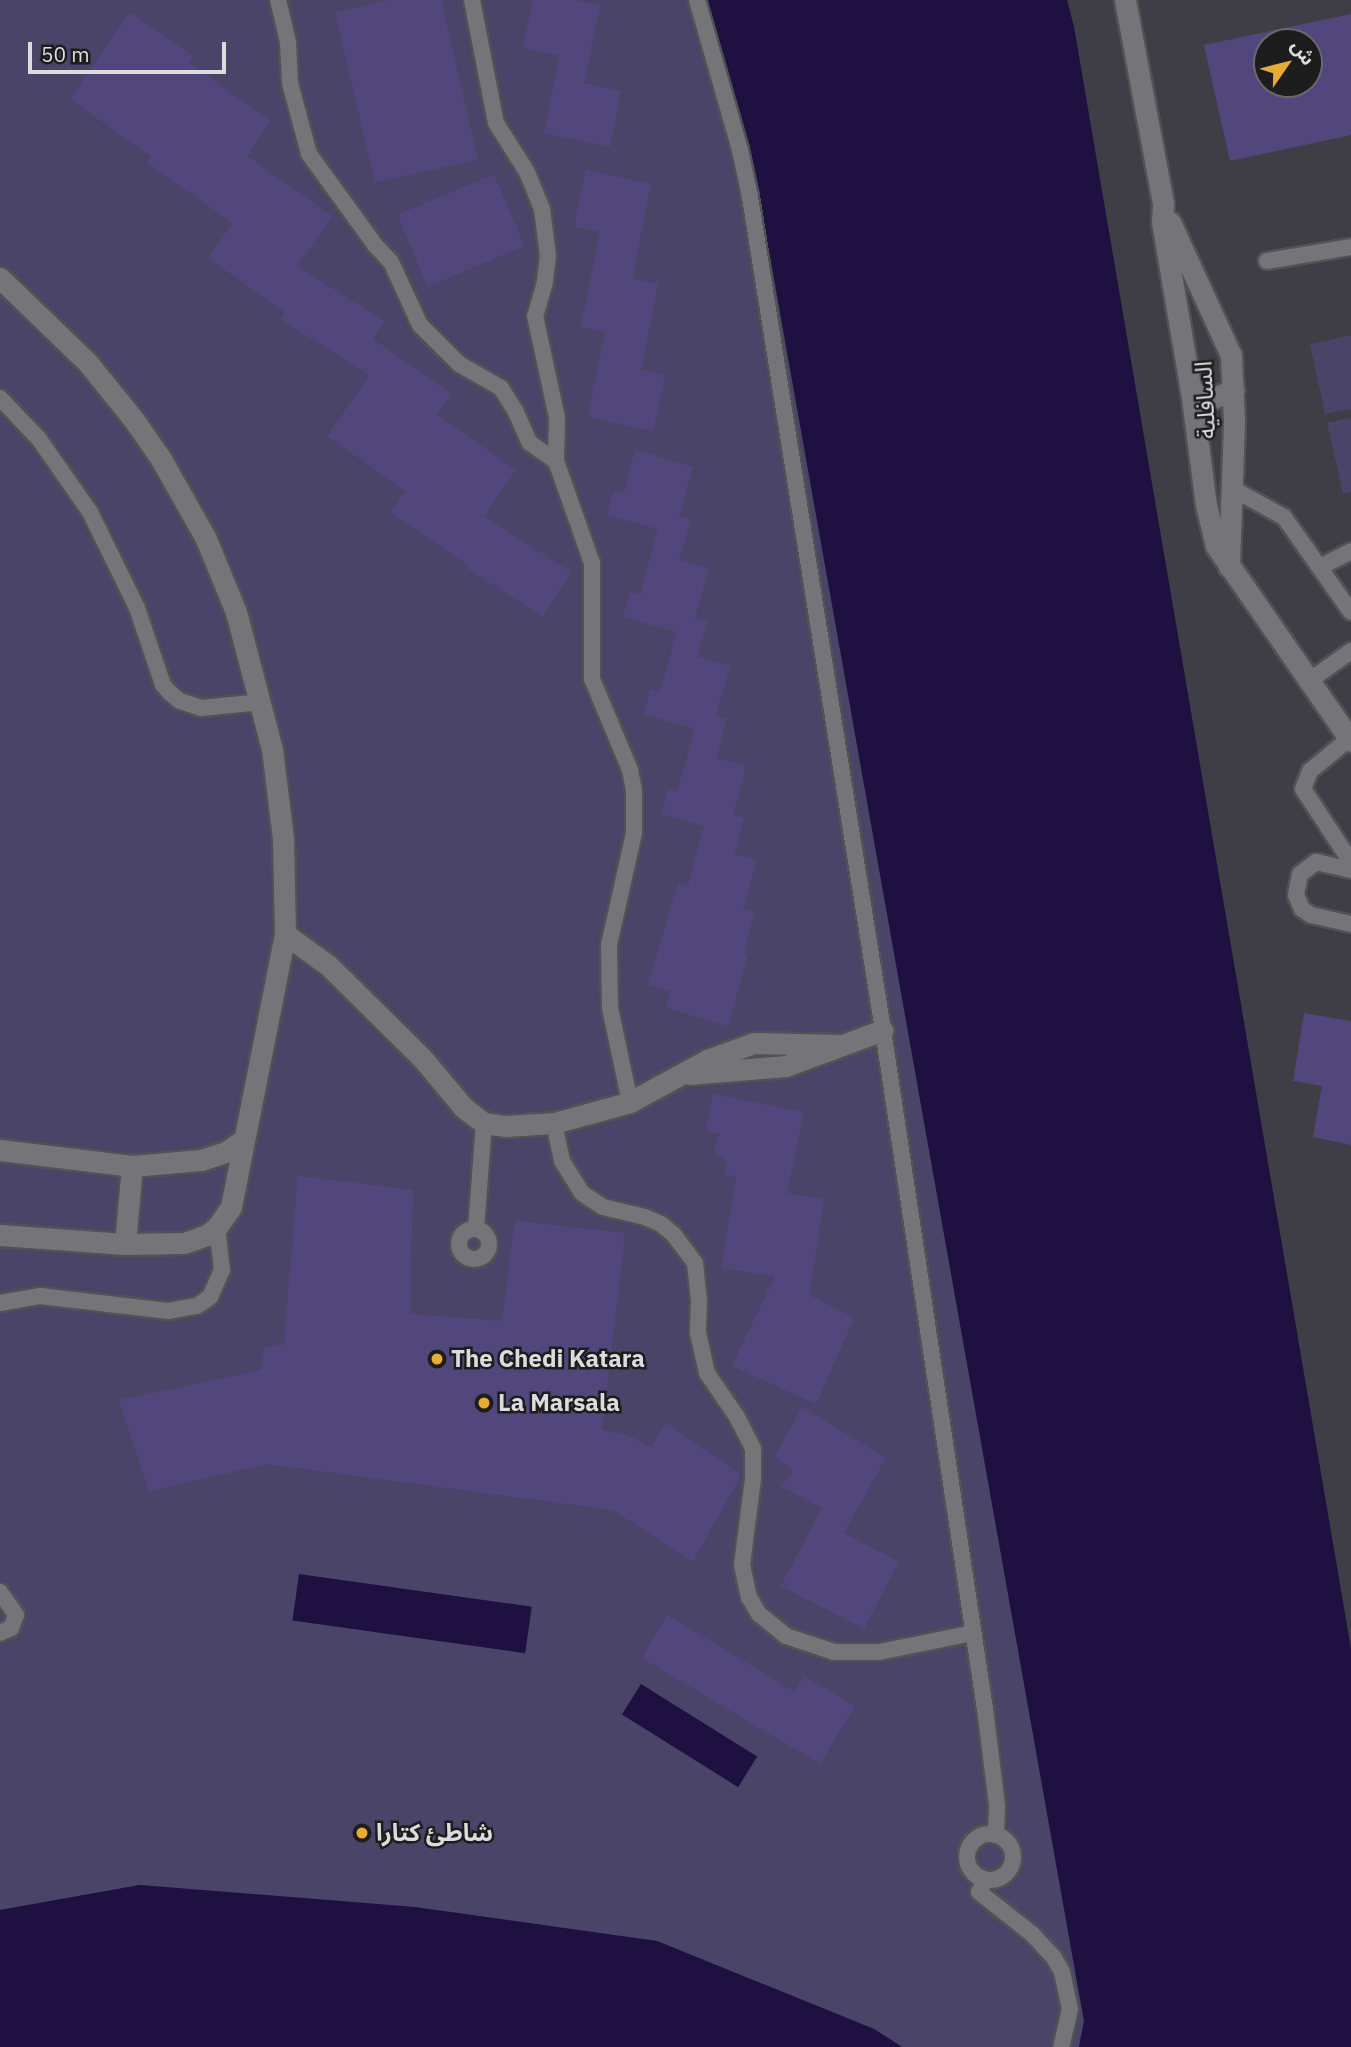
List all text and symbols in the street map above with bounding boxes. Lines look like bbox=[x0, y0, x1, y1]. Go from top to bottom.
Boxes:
scale bar bbox=[32, 28, 229, 72]
north arrow bbox=[1253, 28, 1323, 98]
text: ش bbox=[1286, 35, 1321, 70]
text: 50 m bbox=[41, 40, 90, 68]
street label: السافلية bbox=[1189, 360, 1221, 440]
place label: The Chedi Katara bbox=[451, 1345, 645, 1373]
marker: The Chedi Katara bbox=[429, 1351, 445, 1367]
place label: La Marsala bbox=[498, 1389, 620, 1417]
marker: La Marsala bbox=[476, 1395, 492, 1411]
place label: شاطئ كتارا bbox=[376, 1819, 493, 1847]
marker: شاطئ كتارا bbox=[354, 1825, 370, 1841]

